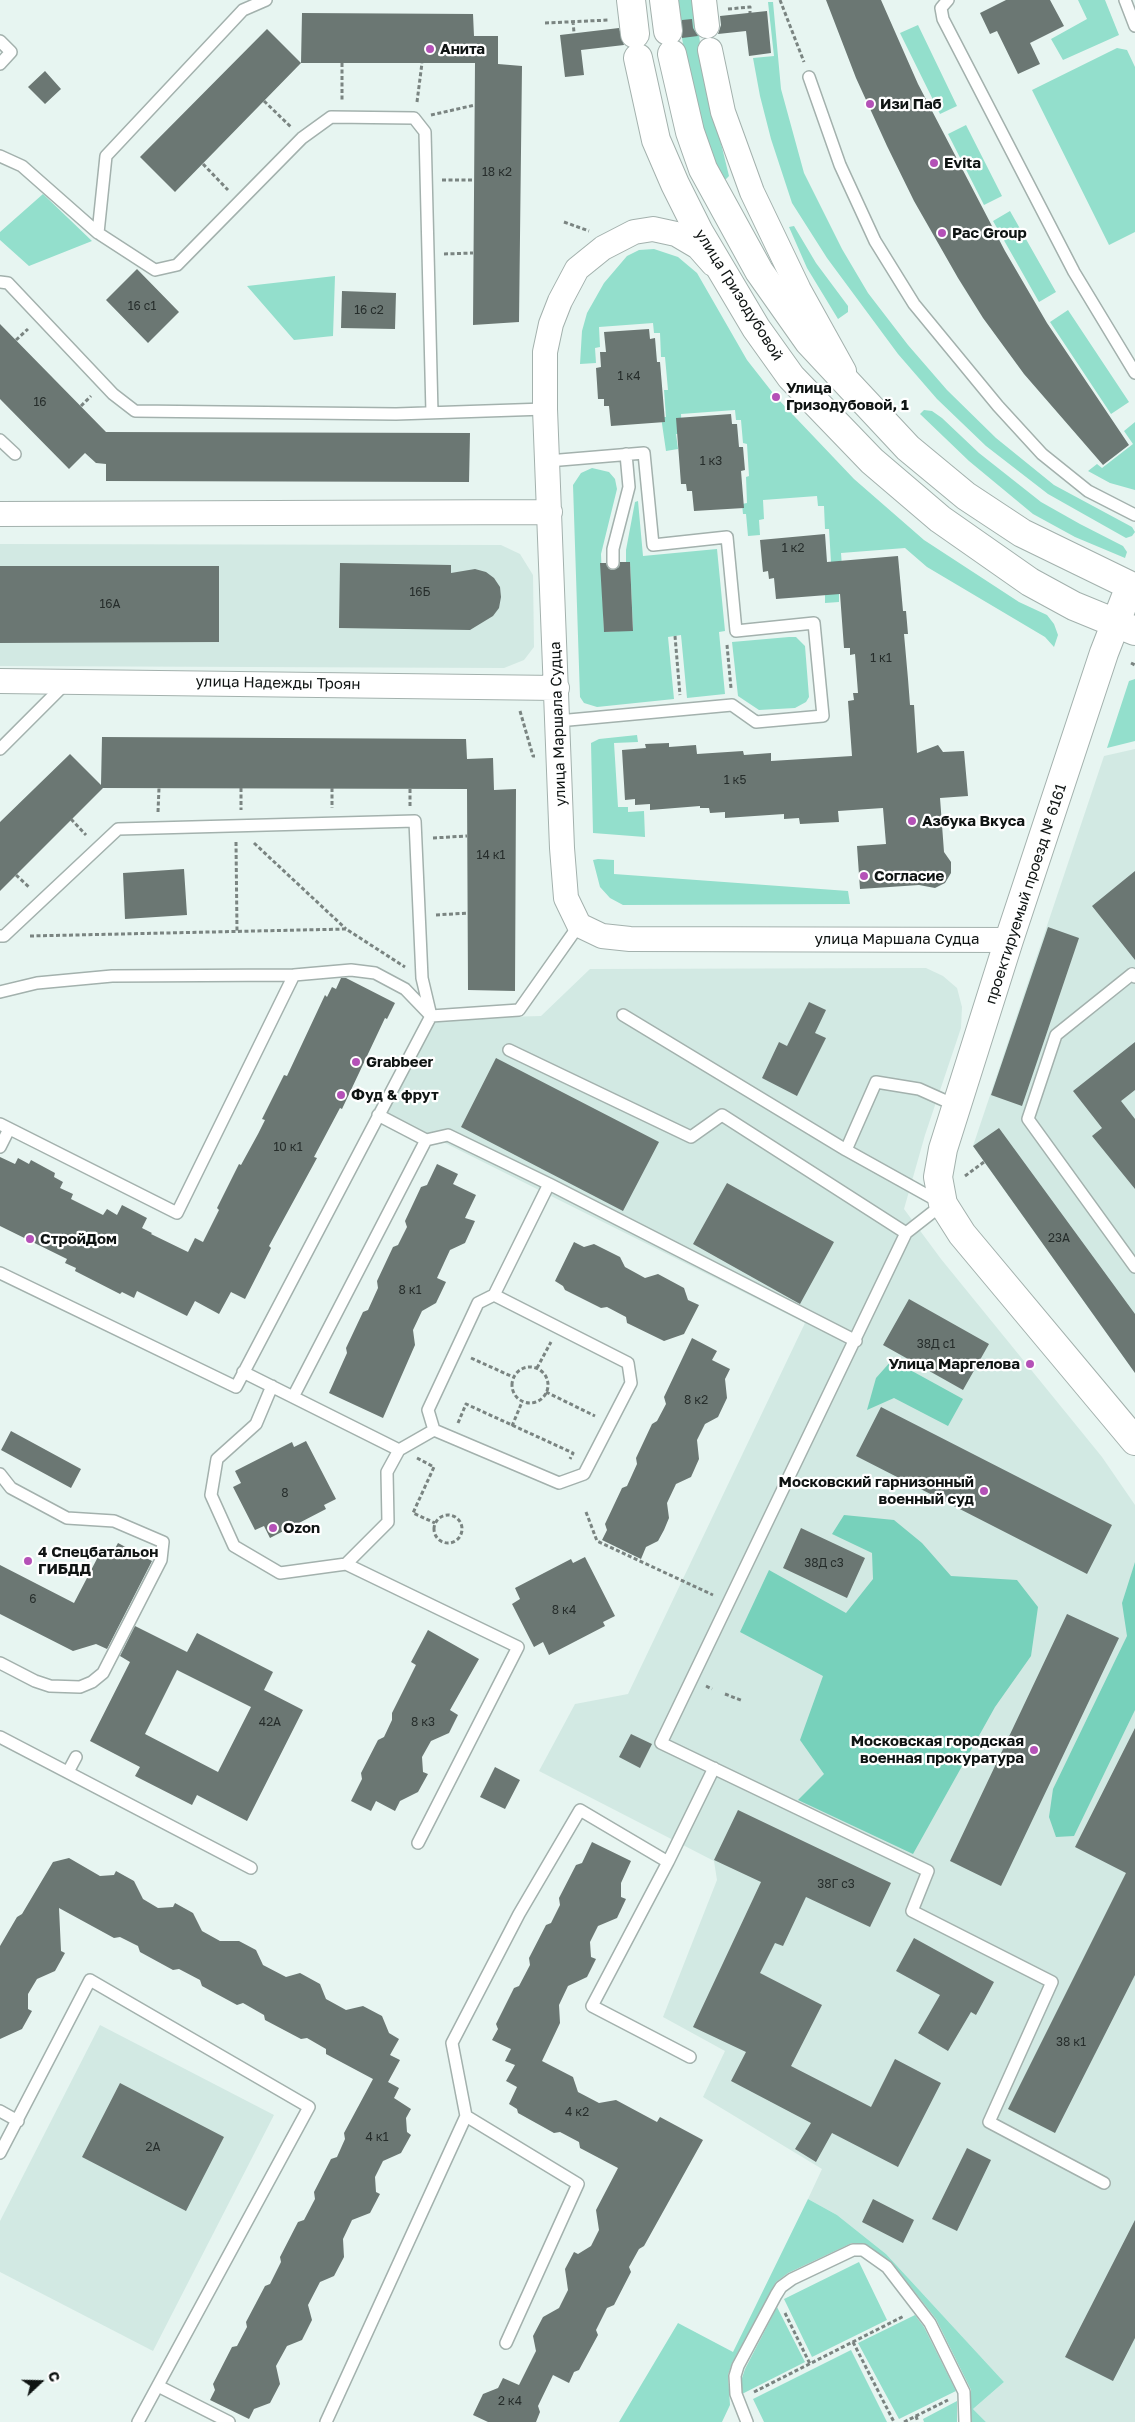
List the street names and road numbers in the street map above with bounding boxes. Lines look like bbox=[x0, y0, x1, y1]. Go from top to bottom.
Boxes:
street label: улица Гризодубовой bbox=[691, 226, 787, 364]
street label: улица Маршала Судца bbox=[546, 641, 570, 807]
street label: улица Надежды Троян bbox=[195, 673, 361, 693]
street label: проектируемый проезд № 6161 bbox=[982, 781, 1070, 1007]
street label: улица Маршала Судца bbox=[814, 930, 980, 948]

